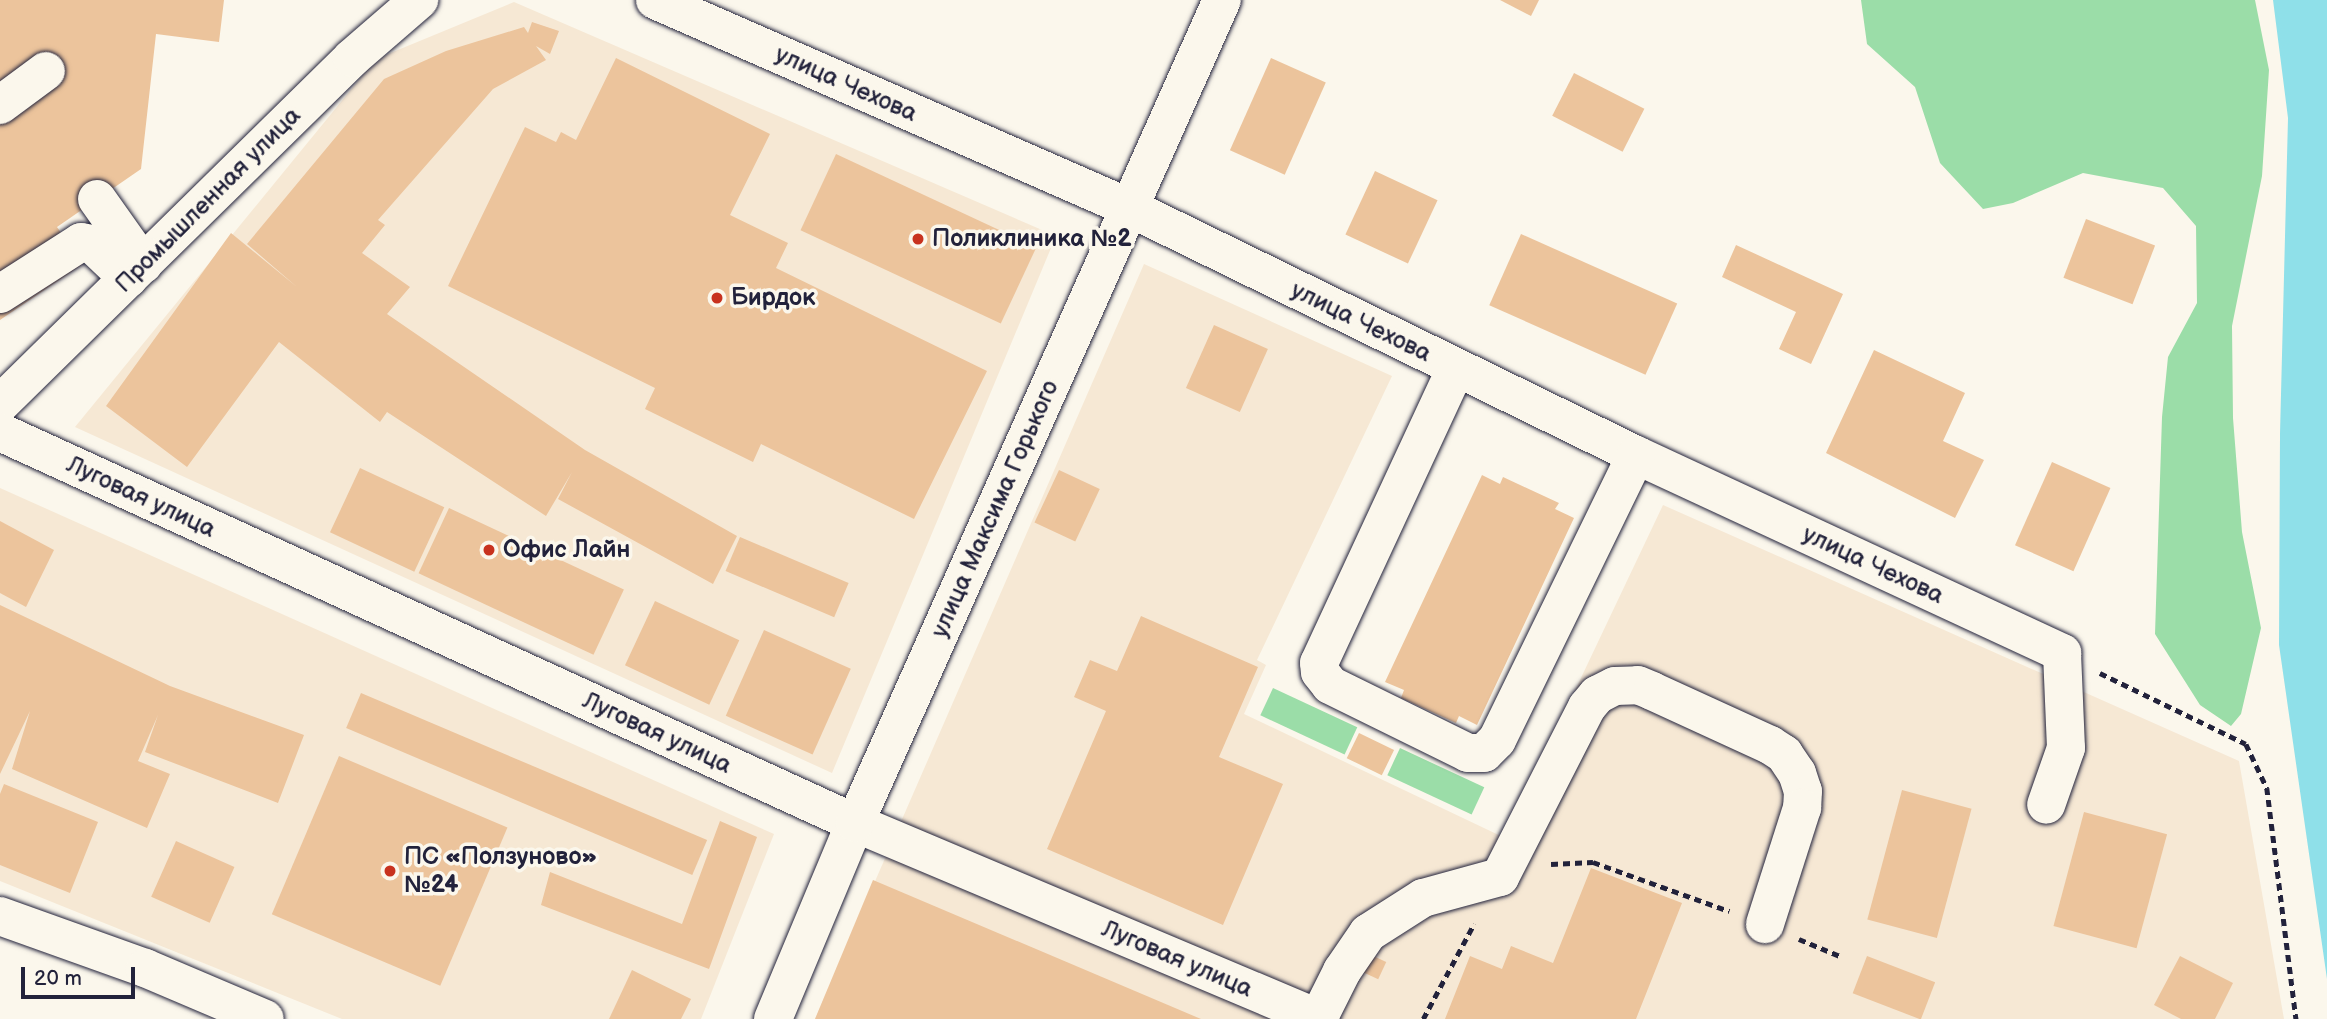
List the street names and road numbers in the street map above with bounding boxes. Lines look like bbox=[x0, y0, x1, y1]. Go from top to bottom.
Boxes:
street label: улица Чехова bbox=[771, 40, 921, 128]
street label: Промышленная улица bbox=[109, 101, 307, 299]
street label: улица Чехова bbox=[1286, 276, 1436, 368]
street label: улица Максима Горького bbox=[925, 376, 1065, 642]
street label: Луговая улица bbox=[62, 450, 220, 544]
street label: улица Чехова bbox=[1798, 520, 1948, 610]
street label: Луговая улица bbox=[578, 686, 736, 780]
street label: Луговая улица bbox=[1097, 914, 1257, 1004]

